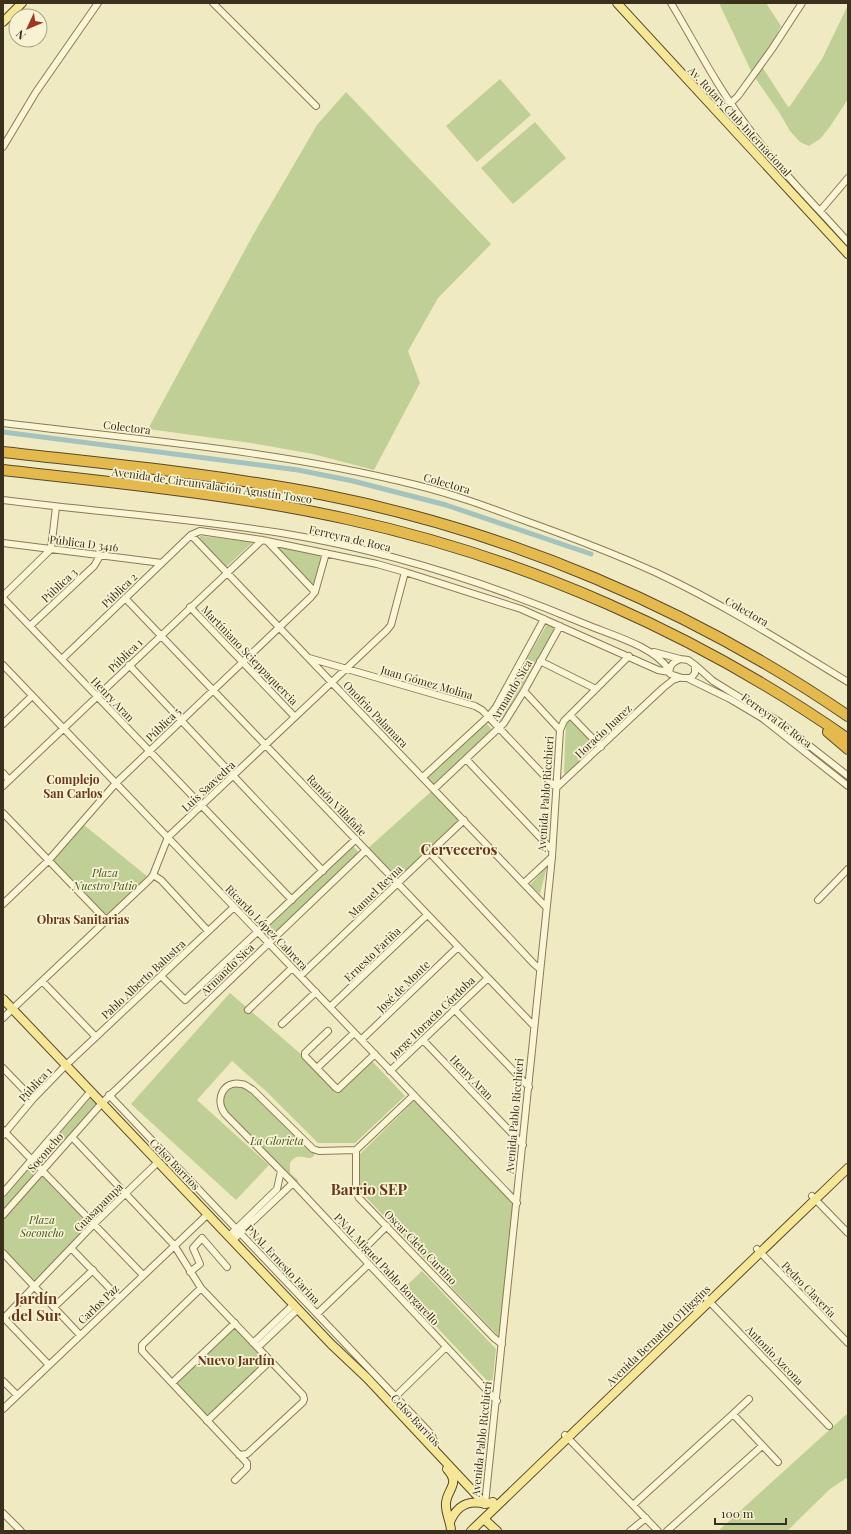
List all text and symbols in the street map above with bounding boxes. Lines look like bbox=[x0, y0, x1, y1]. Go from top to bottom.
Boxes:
north arrow bbox=[8, 8, 48, 48]
text: N bbox=[12, 27, 29, 43]
street label: Av. Rotary Club Internacional bbox=[684, 62, 795, 179]
street label: Colectora bbox=[102, 417, 152, 437]
street label: Avenida de Circunvalación Agustín Tosco bbox=[110, 463, 313, 506]
street label: Colectora bbox=[422, 469, 473, 497]
street label: Ferreyra de Roca bbox=[307, 521, 393, 555]
street label: Pública D 3416 bbox=[49, 531, 120, 555]
street label: Pública 3 bbox=[38, 565, 80, 605]
street label: Pública 2 bbox=[98, 569, 140, 611]
street label: Colectora bbox=[723, 593, 772, 630]
street label: Martíniano Scieppaquercia bbox=[198, 602, 302, 708]
street label: Pública 1 bbox=[104, 635, 146, 675]
street label: Armando Sica bbox=[486, 656, 535, 724]
street label: Juan Gómez Molina bbox=[378, 661, 475, 702]
street label: Henry Aran bbox=[88, 673, 138, 725]
street label: Onofrio Palamara bbox=[340, 677, 412, 751]
street label: Ferreyra de Roca bbox=[739, 689, 816, 751]
street label: Horacio Juarez bbox=[571, 701, 635, 761]
street label: Pública 5 bbox=[142, 703, 184, 744]
street label: Avenida Pablo Ricchieri bbox=[533, 736, 557, 853]
street label: Luis Saavedra bbox=[178, 757, 238, 815]
district label: Complejo San Carlos bbox=[43, 771, 103, 801]
street label: Ramón Villafañe bbox=[304, 771, 371, 839]
district label: Cerveceros bbox=[420, 839, 498, 859]
street label: Manuel Reyna bbox=[345, 861, 406, 921]
park label: Plaza Nuestro Patio bbox=[72, 865, 137, 893]
street label: Ricardo López Cabrera bbox=[222, 881, 312, 973]
district label: Obras Sanitarias bbox=[37, 911, 130, 927]
street label: Ernesto Fariña bbox=[341, 923, 404, 985]
street label: Pablo Alberto Balustra bbox=[98, 936, 189, 1022]
street label: Armando Sica bbox=[196, 939, 257, 999]
street label: José de Monte bbox=[372, 956, 433, 1016]
street label: Jorge Horacio Córdoba bbox=[386, 972, 478, 1062]
street label: Henry Aran bbox=[447, 1051, 497, 1103]
street label: Avenida Pablo Ricchieri bbox=[501, 1057, 527, 1176]
street label: Pública 1 bbox=[15, 1063, 55, 1105]
street label: Soconcho bbox=[24, 1129, 66, 1175]
park label: La Glorieta bbox=[249, 1133, 304, 1148]
street label: Celso Barrios bbox=[147, 1135, 203, 1193]
street label: Guasapampa bbox=[70, 1179, 126, 1235]
district label: Barrio SEP bbox=[331, 1179, 408, 1199]
street label: Oscar Cleto Curtino bbox=[381, 1206, 461, 1288]
street label: PNAL Miguel Pablo Borgarello bbox=[331, 1210, 443, 1328]
park label: Plaza Soconcho bbox=[19, 1212, 64, 1240]
street label: PNAL Ernesto Farina bbox=[242, 1221, 324, 1307]
street label: Pedro Clavería bbox=[778, 1258, 840, 1321]
street label: Carlos Paz bbox=[74, 1281, 122, 1327]
street label: Avenida Bernardo O'Higgins bbox=[602, 1281, 713, 1389]
district label: Jardín del Sur bbox=[11, 1288, 61, 1325]
street label: Antonio Azcona bbox=[742, 1321, 808, 1388]
district label: Nuevo Jardín bbox=[197, 1351, 275, 1368]
street label: Avenida Pablo Ricchieri bbox=[467, 1380, 495, 1499]
street label: Celso Barrios bbox=[388, 1391, 444, 1449]
scale bar bbox=[715, 1500, 786, 1526]
text: 100 m bbox=[721, 1505, 754, 1521]

